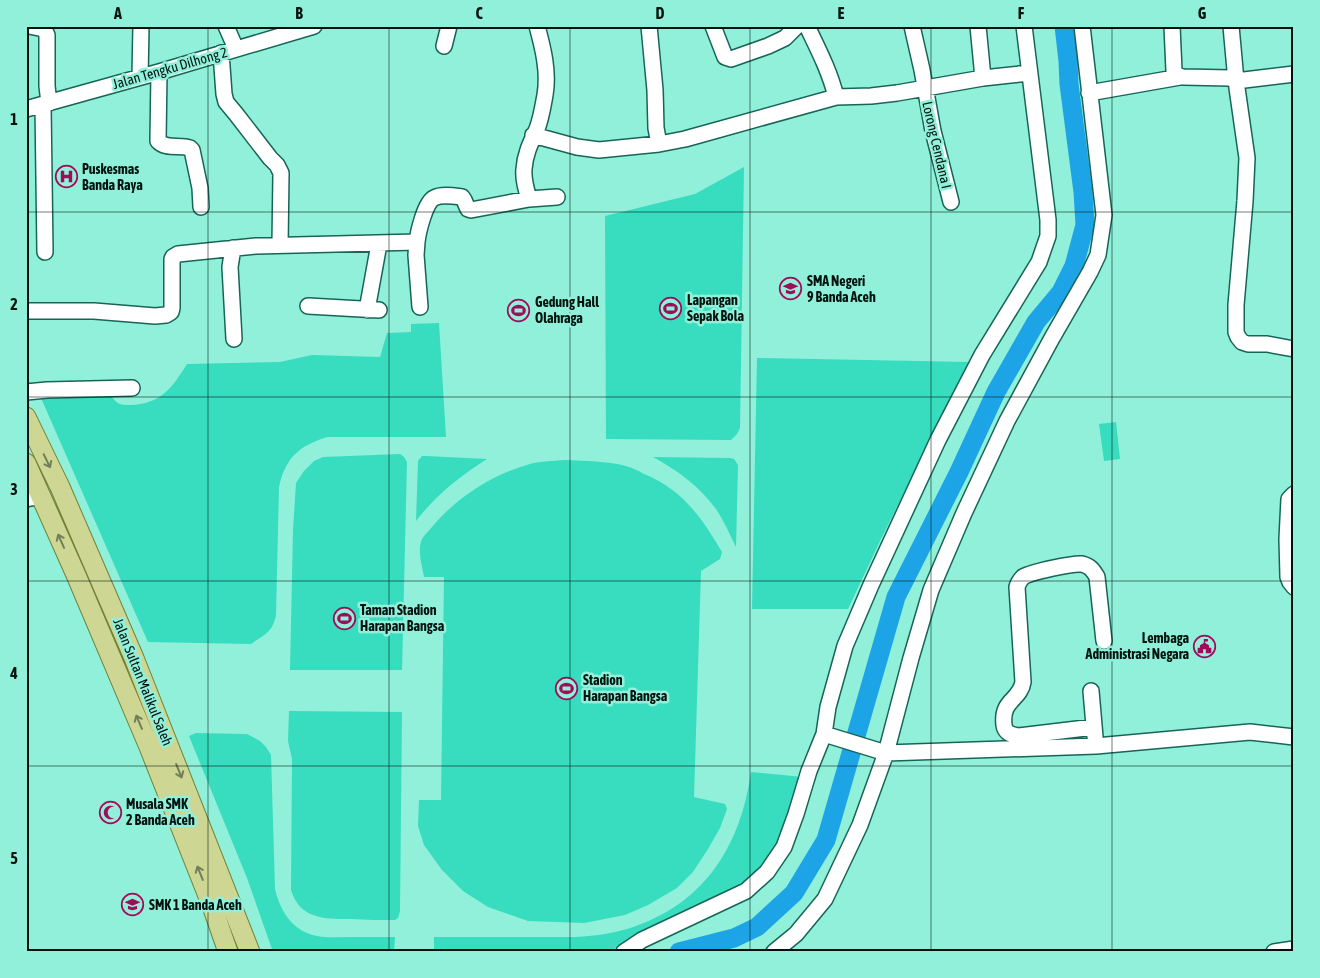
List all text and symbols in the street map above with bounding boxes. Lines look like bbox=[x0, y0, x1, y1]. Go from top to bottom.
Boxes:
text: A bbox=[113, 4, 122, 22]
text: B bbox=[295, 4, 303, 22]
text: C bbox=[475, 4, 483, 22]
text: D bbox=[656, 4, 665, 22]
text: E bbox=[838, 4, 845, 22]
text: F bbox=[1018, 4, 1025, 22]
text: G bbox=[1198, 4, 1207, 22]
street label: Jalan Tengku Dilhong 2 bbox=[111, 44, 229, 92]
street label: Lorong Cendana I bbox=[919, 100, 955, 190]
text: 1 bbox=[10, 110, 18, 128]
place label: Puskesmas Banda Raya bbox=[82, 161, 143, 193]
hospital icon: Puskesmas Banda Raya bbox=[54, 165, 78, 189]
place label: SMA Negeri 9 Banda Aceh bbox=[807, 273, 876, 305]
school or university icon: SMA Negeri 9 Banda Aceh bbox=[779, 277, 803, 301]
place label: Lapangan Sepak Bola bbox=[687, 292, 744, 324]
place label: Gedung Hall Olahraga bbox=[535, 294, 599, 326]
text: 2 bbox=[10, 295, 18, 313]
sports icon: Lapangan Sepak Bola bbox=[659, 296, 683, 320]
sports icon: Gedung Hall Olahraga bbox=[507, 298, 531, 322]
one-way arrow bbox=[43, 453, 53, 468]
text: 3 bbox=[10, 480, 18, 498]
one-way arrow bbox=[56, 534, 65, 549]
place label: Taman Stadion Harapan Bangsa bbox=[360, 602, 445, 634]
sports icon: Taman Stadion Harapan Bangsa bbox=[332, 606, 356, 630]
street label: Jalan Sultan Malikul Saleh bbox=[110, 616, 176, 748]
place label: Lembaga Administrasi Negara bbox=[1085, 630, 1189, 662]
public building icon: Lembaga Administrasi Negara bbox=[1193, 634, 1217, 658]
text: 4 bbox=[9, 664, 18, 682]
place label: Stadion Harapan Bangsa bbox=[583, 672, 668, 704]
sports icon: Stadion Harapan Bangsa bbox=[555, 676, 579, 700]
one-way arrow bbox=[133, 715, 143, 730]
one-way arrow bbox=[175, 763, 184, 778]
place label: Musala SMK 2 Banda Aceh bbox=[126, 796, 195, 828]
mosque icon: Musala SMK 2 Banda Aceh bbox=[98, 800, 122, 824]
text: 5 bbox=[10, 849, 18, 867]
one-way arrow bbox=[194, 866, 204, 881]
school or university icon: SMK 1 Banda Aceh bbox=[121, 893, 145, 917]
place label: SMK 1 Banda Aceh bbox=[149, 897, 242, 913]

